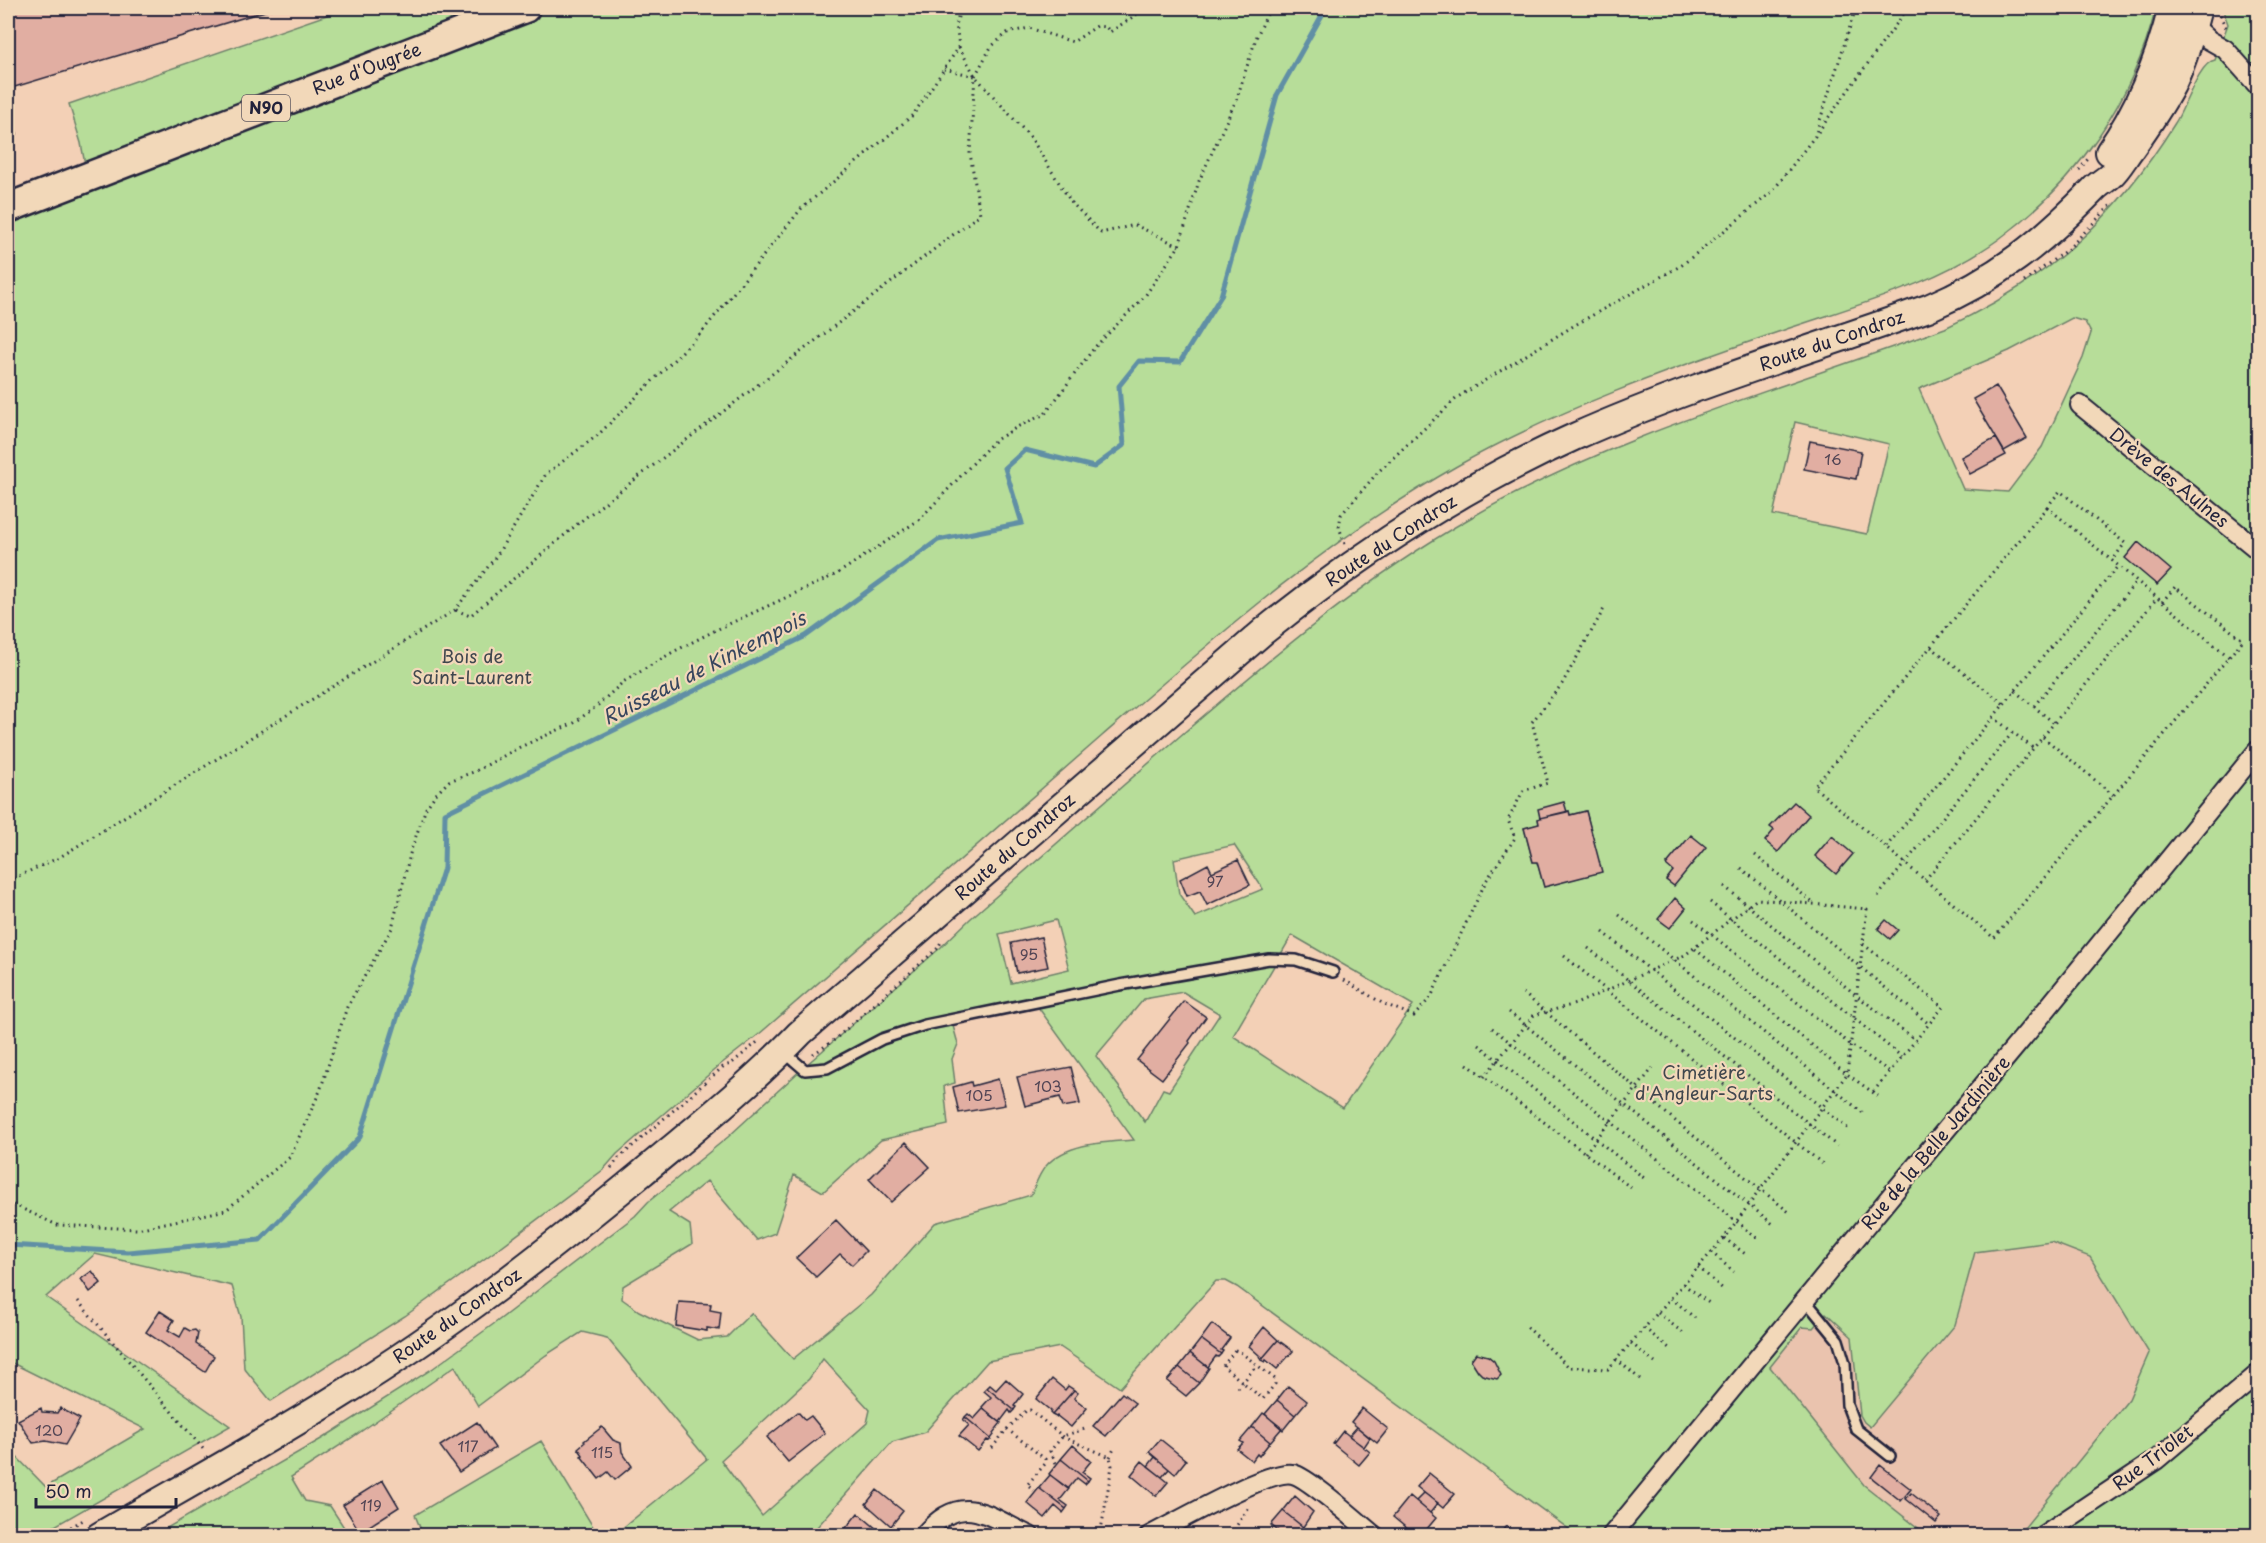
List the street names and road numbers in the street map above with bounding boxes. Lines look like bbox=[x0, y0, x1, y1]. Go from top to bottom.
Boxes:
street label: Rue d'Ougrée bbox=[308, 34, 425, 101]
road number: N90 bbox=[242, 95, 290, 121]
street label: Route du Condroz bbox=[1755, 302, 1908, 377]
street label: Drève des Aulnes bbox=[2105, 420, 2235, 533]
street label: Route du Condroz bbox=[1319, 487, 1461, 592]
street label: Route du Condroz bbox=[948, 786, 1080, 906]
street label: Rue de la Belle Jardinière bbox=[1854, 1049, 2016, 1235]
street label: Route du Condroz bbox=[386, 1260, 526, 1369]
street label: Rue Triolet bbox=[2106, 1417, 2198, 1496]

